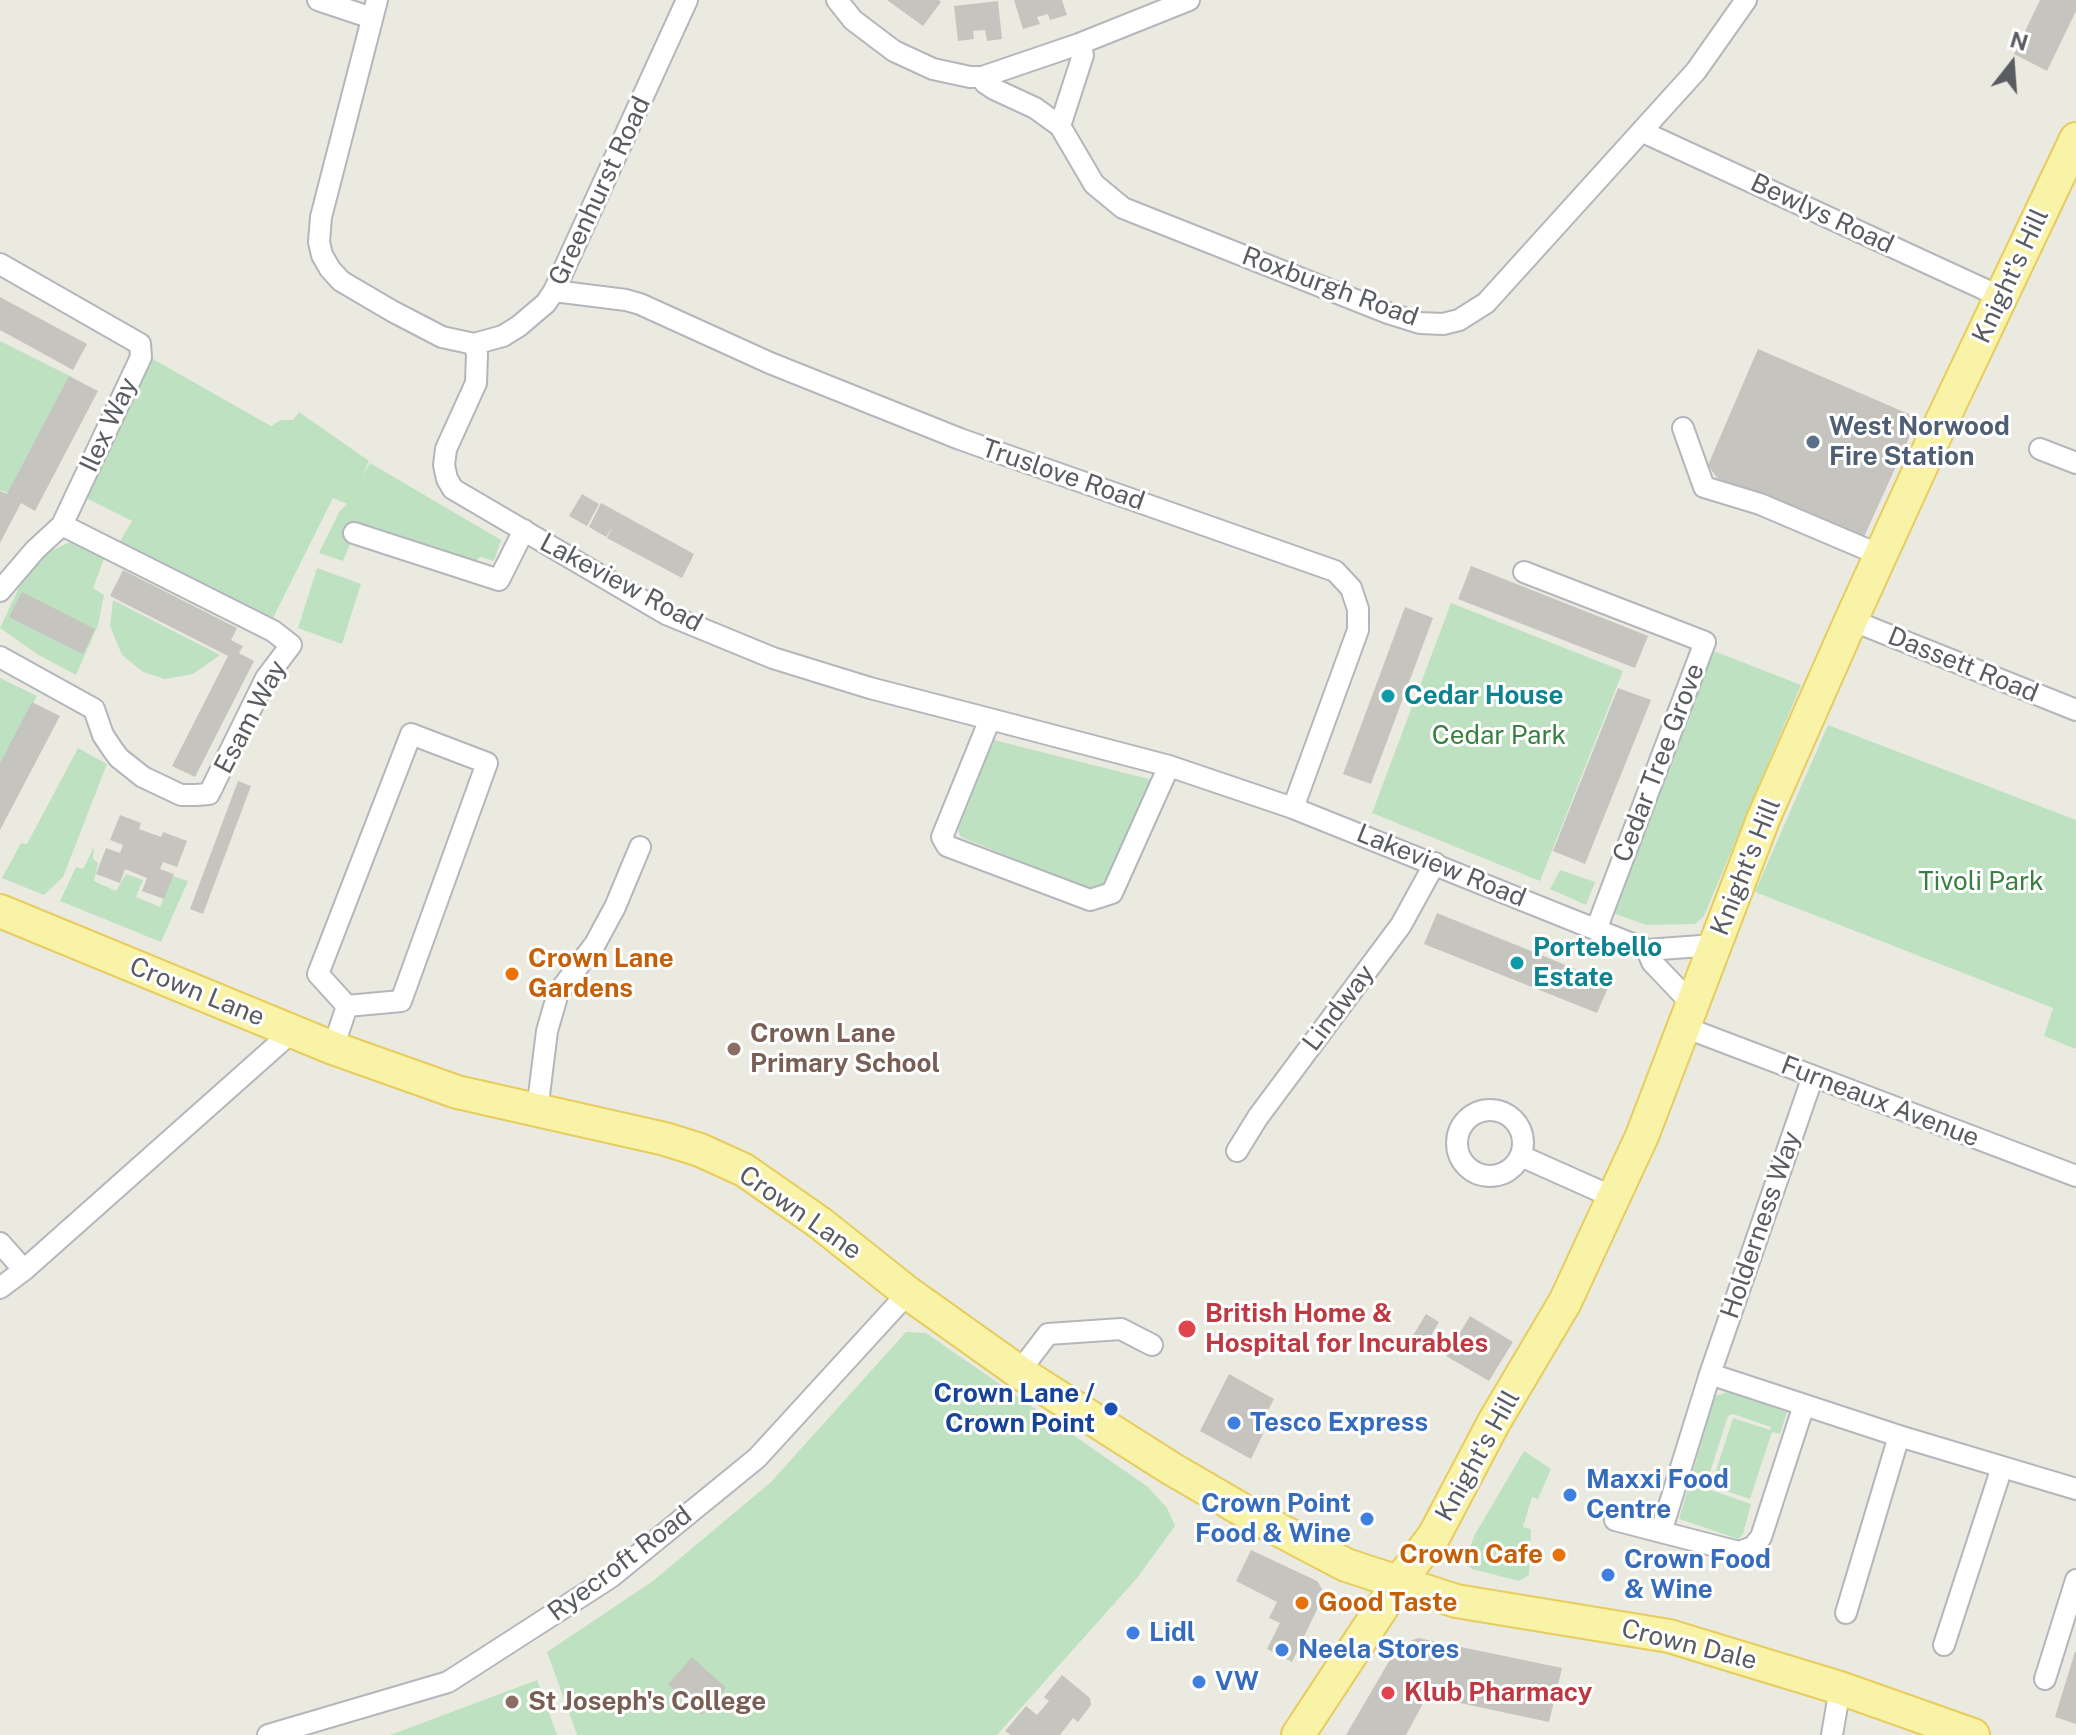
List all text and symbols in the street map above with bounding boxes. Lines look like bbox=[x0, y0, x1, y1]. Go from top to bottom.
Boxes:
north arrow bbox=[1972, 24, 2052, 104]
text: N bbox=[2007, 26, 2031, 56]
street label: Greenhurst Road bbox=[543, 92, 657, 290]
street label: Bewlys Road bbox=[1745, 167, 1899, 261]
street label: Knight's Hill bbox=[1966, 204, 2056, 348]
street label: Roxburgh Road bbox=[1238, 241, 1422, 333]
street label: Ilex Way bbox=[74, 373, 144, 477]
place label: West Norwood Fire Station bbox=[1829, 411, 2010, 472]
street label: Truslove Road bbox=[977, 433, 1149, 517]
marker: West Norwood Fire Station bbox=[1804, 433, 1822, 451]
street label: Lakeview Road bbox=[534, 527, 708, 639]
street label: Dassett Road bbox=[1883, 621, 2043, 709]
street label: Esam Way bbox=[208, 655, 294, 779]
street label: Cedar Tree Grove bbox=[1607, 659, 1711, 867]
place label: Cedar House bbox=[1404, 680, 1564, 712]
marker: Cedar House bbox=[1379, 687, 1397, 705]
park label: Cedar Park bbox=[1432, 720, 1566, 752]
street label: Knight's Hill bbox=[1704, 794, 1788, 940]
street label: Lakeview Road bbox=[1352, 818, 1530, 914]
park label: Tivoli Park bbox=[1918, 866, 2044, 898]
place label: Portebello Estate bbox=[1533, 932, 1662, 994]
place label: Crown Lane Gardens bbox=[528, 943, 674, 1004]
street label: Crown Lane bbox=[125, 951, 269, 1033]
marker: Portebello Estate bbox=[1508, 954, 1526, 972]
street label: Lindway bbox=[1296, 959, 1382, 1057]
marker: Crown Lane Gardens bbox=[503, 965, 521, 983]
place label: Crown Lane Primary School bbox=[750, 1018, 940, 1080]
marker: Crown Lane Primary School bbox=[725, 1040, 743, 1058]
street label: Furneaux Avenue bbox=[1776, 1050, 1984, 1154]
street label: Holderness Way bbox=[1714, 1127, 1808, 1323]
street label: Crown Lane bbox=[733, 1159, 867, 1267]
place label: British Home & Hospital for Incurables bbox=[1205, 1298, 1488, 1360]
marker: British Home & Hospital for Incurables bbox=[1176, 1318, 1198, 1340]
place label: Crown Lane / Crown Point bbox=[934, 1378, 1095, 1440]
street label: Knight's Hill bbox=[1429, 1385, 1527, 1527]
marker: Crown Lane / Crown Point bbox=[1102, 1400, 1120, 1418]
place label: Tesco Express bbox=[1250, 1407, 1428, 1439]
marker: Tesco Express bbox=[1225, 1414, 1243, 1432]
place label: Maxxi Food Centre bbox=[1586, 1464, 1729, 1526]
marker: Maxxi Food Centre bbox=[1561, 1486, 1579, 1504]
place label: Crown Point Food & Wine bbox=[1195, 1488, 1351, 1550]
street label: Ryecroft Road bbox=[542, 1500, 698, 1628]
marker: Crown Point Food & Wine bbox=[1358, 1510, 1376, 1528]
place label: Crown Cafe bbox=[1399, 1539, 1543, 1571]
place label: Crown Food & Wine bbox=[1624, 1544, 1771, 1606]
marker: Crown Cafe bbox=[1550, 1546, 1568, 1564]
marker: Crown Food & Wine bbox=[1599, 1566, 1617, 1584]
place label: Good Taste bbox=[1318, 1587, 1457, 1619]
marker: Good Taste bbox=[1293, 1594, 1311, 1612]
street label: Crown Dale bbox=[1618, 1613, 1760, 1677]
place label: Lidl bbox=[1149, 1617, 1195, 1649]
marker: Lidl bbox=[1124, 1624, 1142, 1642]
place label: Neela Stores bbox=[1298, 1634, 1459, 1666]
marker: Neela Stores bbox=[1273, 1641, 1291, 1659]
place label: VW bbox=[1215, 1666, 1259, 1698]
marker: VW bbox=[1190, 1673, 1208, 1691]
place label: Klub Pharmacy bbox=[1404, 1677, 1592, 1709]
marker: Klub Pharmacy bbox=[1379, 1684, 1397, 1702]
place label: St Joseph's College bbox=[528, 1686, 766, 1718]
marker: St Joseph's College bbox=[503, 1693, 521, 1711]

